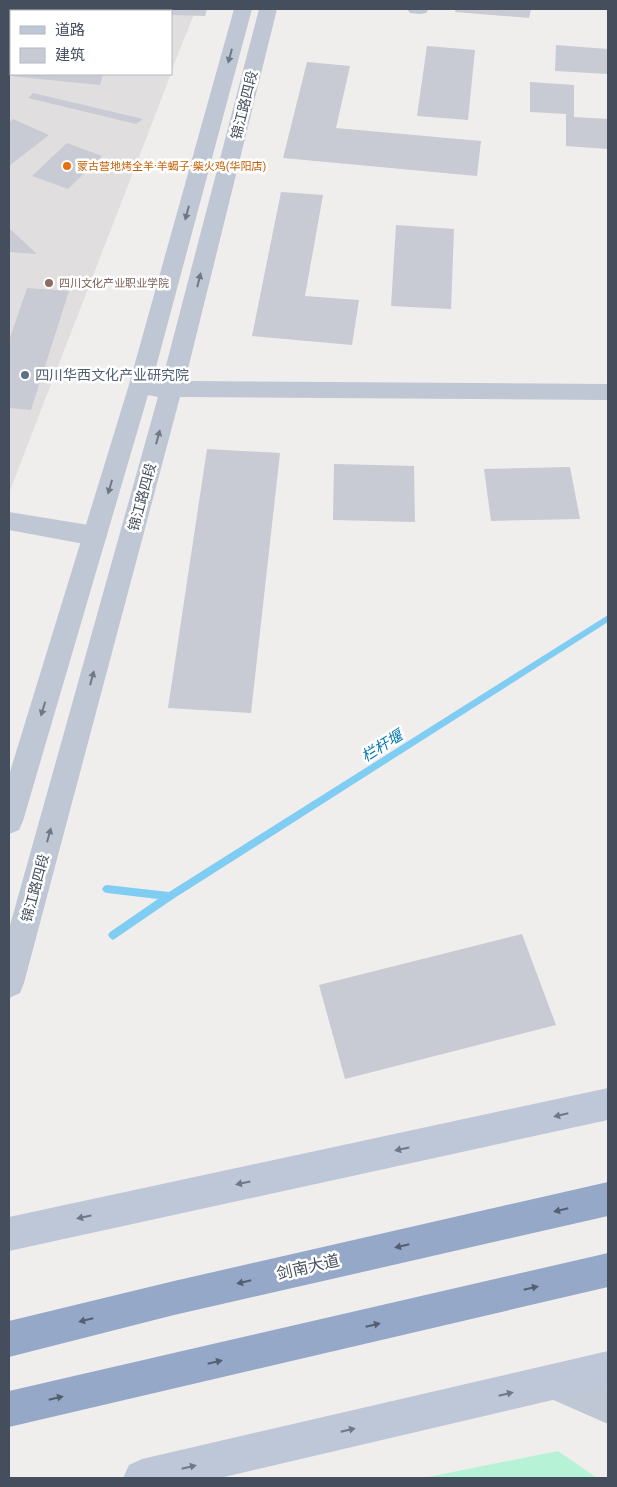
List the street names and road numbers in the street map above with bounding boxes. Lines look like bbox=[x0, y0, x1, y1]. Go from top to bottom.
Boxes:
street label: 锦江路四段 bbox=[228, 69, 260, 141]
street label: 锦江路四段 bbox=[125, 461, 159, 533]
street label: 锦江路四段 bbox=[18, 852, 52, 924]
street label: 剑南大道 bbox=[275, 1251, 341, 1283]

